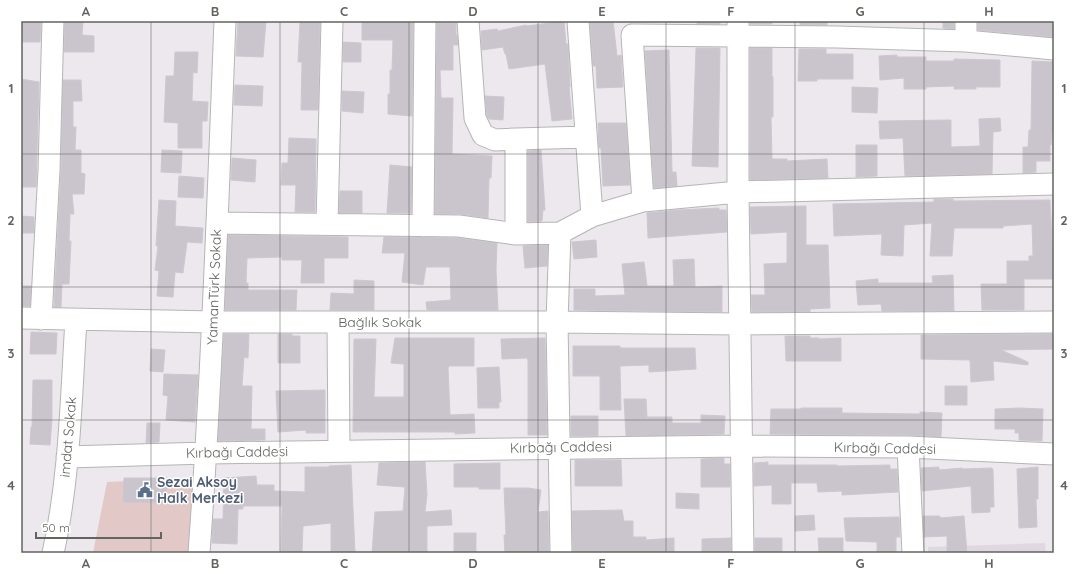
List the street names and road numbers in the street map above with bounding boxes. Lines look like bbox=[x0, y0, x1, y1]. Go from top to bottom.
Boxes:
street label: YamanTürk Sokak bbox=[203, 229, 225, 345]
street label: Bağlık Sokak bbox=[338, 313, 422, 331]
street label: imdat Sokak bbox=[56, 396, 80, 478]
street label: Kırbağı Caddesi bbox=[510, 437, 612, 457]
street label: Kırbağı Caddesi bbox=[834, 438, 936, 458]
street label: Kırbağı Caddesi bbox=[186, 442, 288, 462]

